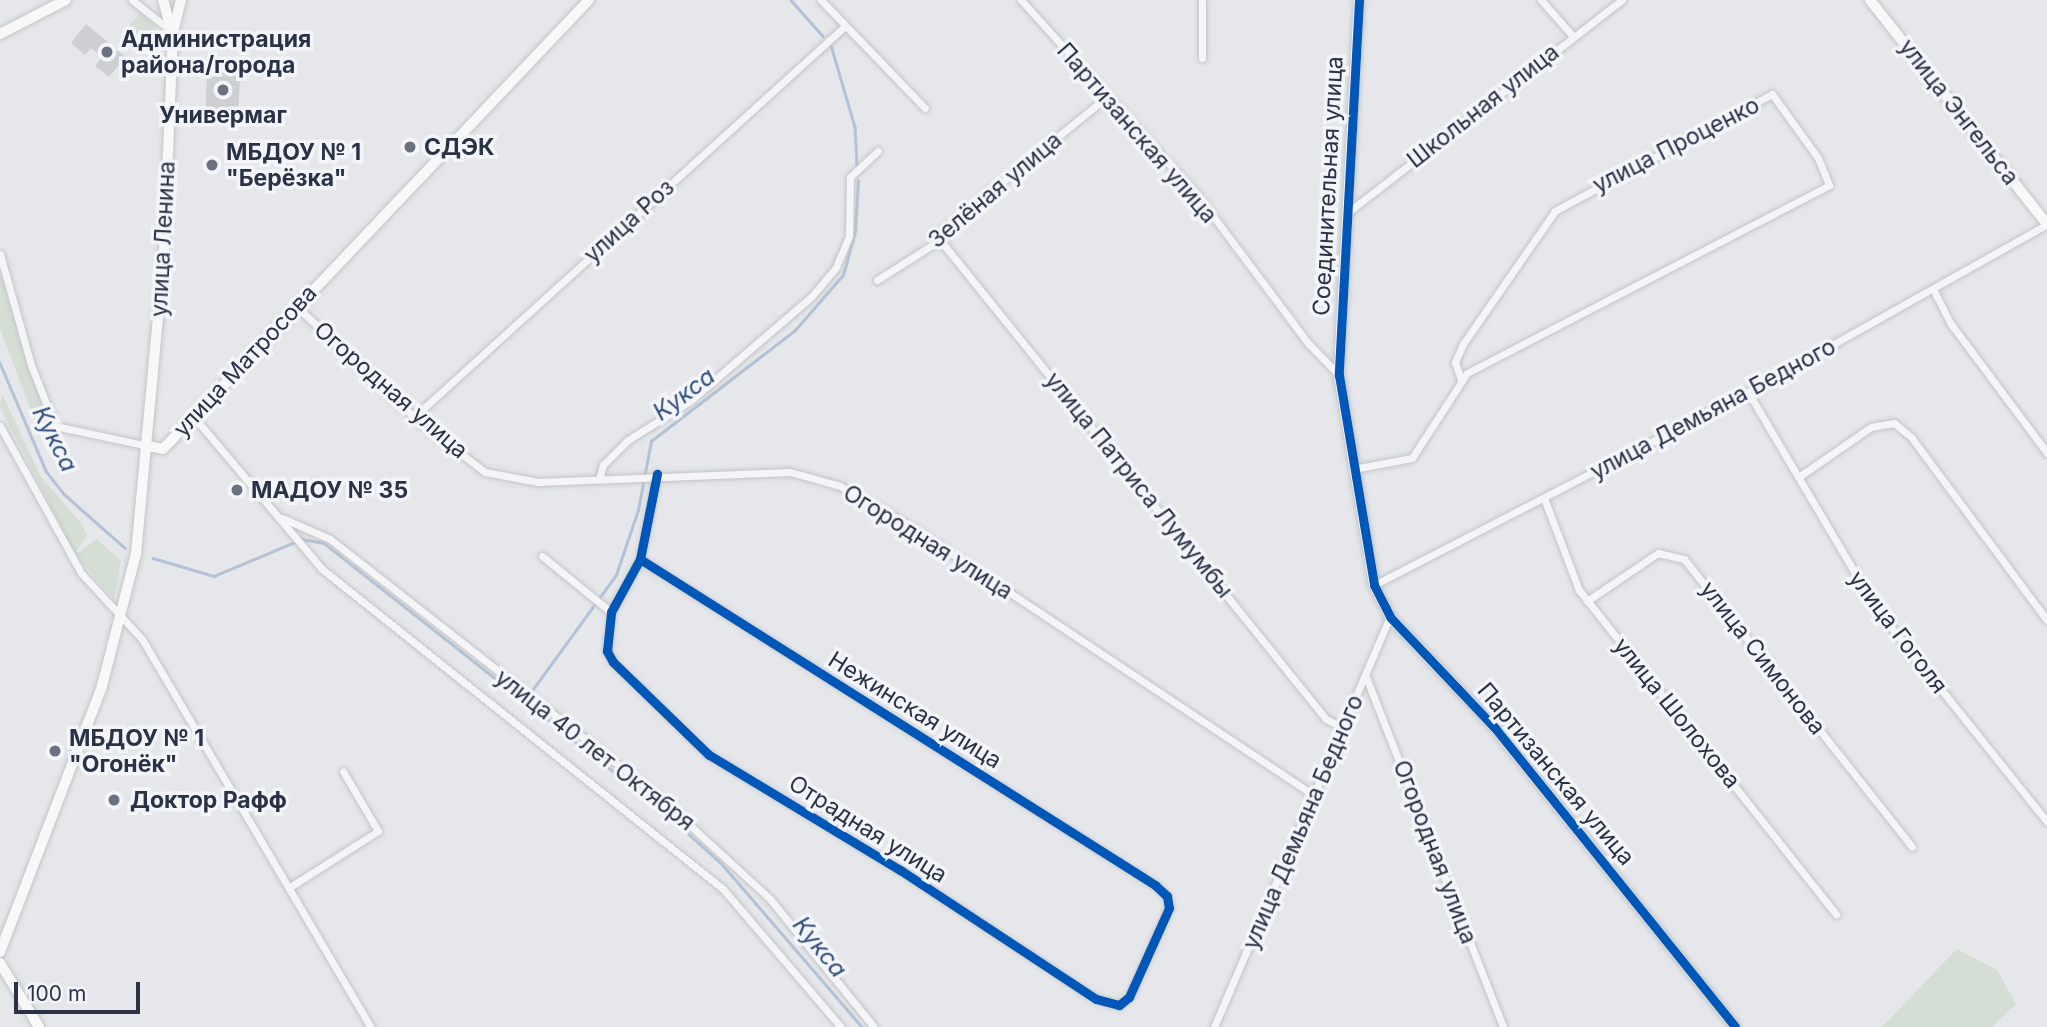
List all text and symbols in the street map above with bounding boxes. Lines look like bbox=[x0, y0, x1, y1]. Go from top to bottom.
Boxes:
place label: Администрация района/города bbox=[121, 25, 311, 79]
street label: улица Энгельса bbox=[1893, 34, 2025, 190]
street label: Партизанская улица bbox=[1051, 37, 1223, 229]
street label: Школьная улица bbox=[1402, 38, 1564, 174]
marker: Администрация района/города bbox=[99, 44, 115, 60]
street label: Соединительная улица bbox=[1307, 55, 1349, 317]
marker: Универмаг bbox=[215, 82, 231, 98]
street label: улица Проценко bbox=[1588, 91, 1764, 199]
place label: Универмаг bbox=[159, 101, 287, 129]
street label: Зелёная улица bbox=[923, 126, 1067, 254]
place label: СДЭК bbox=[424, 133, 495, 161]
place label: МБДОУ № 1 "Берёзка" bbox=[226, 138, 361, 192]
marker: СДЭК bbox=[402, 139, 418, 155]
marker: МБДОУ № 1 "Берёзка" bbox=[204, 157, 220, 173]
street label: улица Ленина bbox=[145, 160, 181, 318]
street label: улица Роз bbox=[578, 173, 680, 269]
street label: улица Матросова bbox=[168, 279, 322, 443]
street label: Огородная улица bbox=[309, 316, 473, 464]
street label: улица Демьяна Бедного bbox=[1586, 333, 1840, 485]
water label: Кукса bbox=[647, 361, 721, 427]
street label: улица Патриса Лумумбы bbox=[1039, 367, 1239, 603]
water label: Кукса bbox=[26, 401, 84, 477]
place label: МАДОУ № 35 bbox=[251, 476, 408, 504]
street label: Огородная улица bbox=[838, 479, 1018, 605]
marker: МАДОУ № 35 bbox=[229, 482, 245, 498]
street label: улица Гоголя bbox=[1843, 565, 1953, 699]
street label: улица Симонова bbox=[1695, 576, 1831, 740]
street label: улица Шолохова bbox=[1608, 632, 1746, 794]
street label: Нежинская улица bbox=[823, 646, 1007, 774]
street label: улица 40 лет Октября bbox=[490, 664, 700, 836]
street label: Партизанская улица bbox=[1472, 677, 1640, 871]
street label: улица Демьяна Бедного bbox=[1237, 691, 1369, 953]
place label: МБДОУ № 1 "Огонёк" bbox=[69, 724, 204, 778]
marker: МБДОУ № 1 "Огонёк" bbox=[47, 743, 63, 759]
street label: Огородная улица bbox=[1387, 756, 1483, 948]
street label: Отрадная улица bbox=[784, 769, 952, 889]
place label: Доктор Рафф bbox=[130, 786, 287, 814]
marker: Доктор Рафф bbox=[104, 790, 124, 810]
water label: Кукса bbox=[787, 911, 853, 983]
scale bar bbox=[18, 968, 144, 1012]
text: 100 m bbox=[27, 981, 86, 1006]

